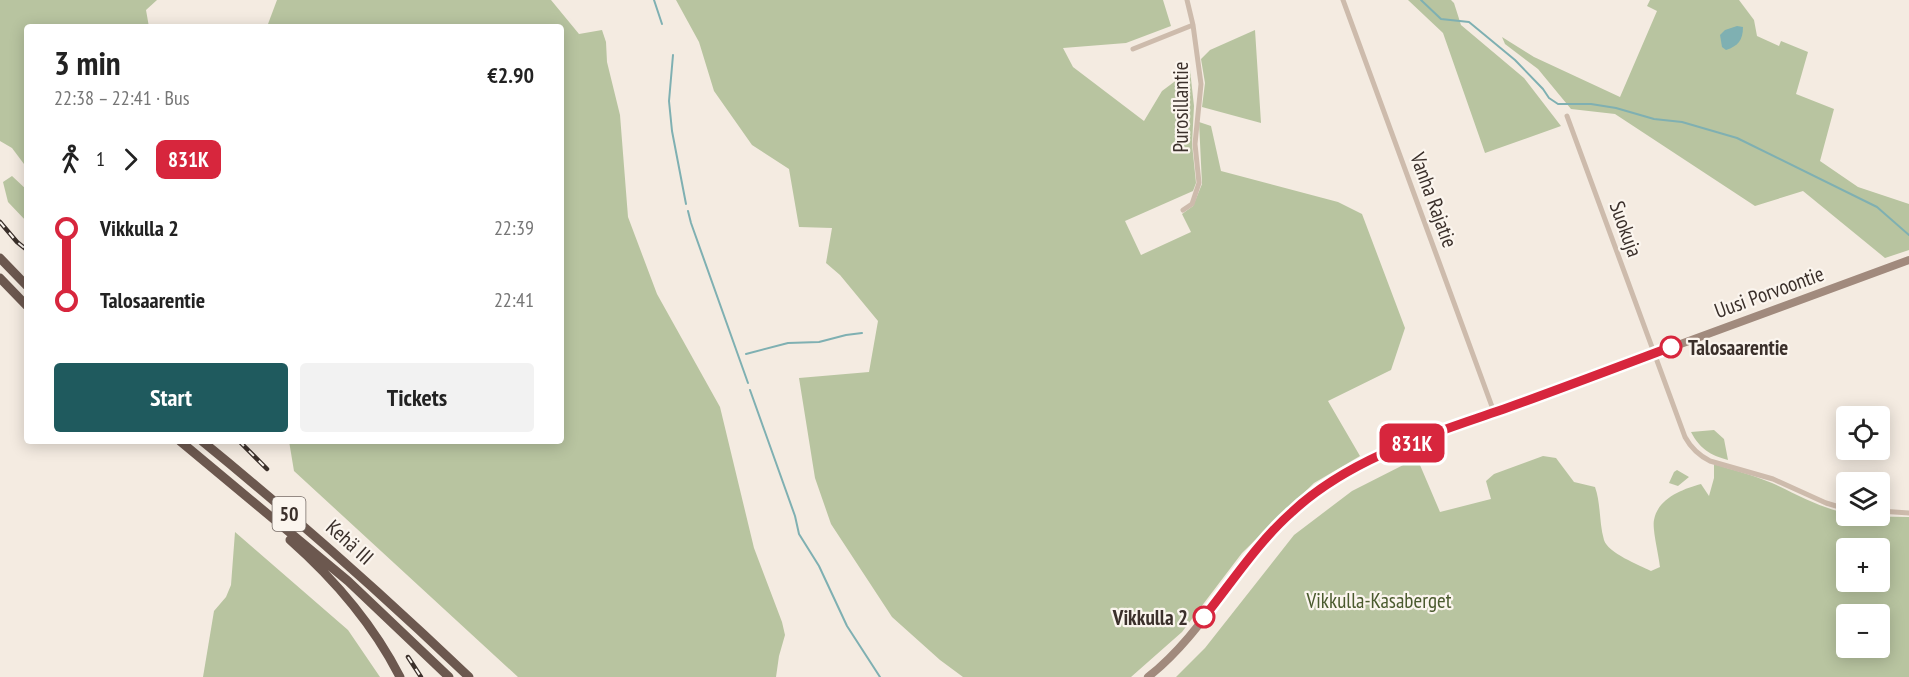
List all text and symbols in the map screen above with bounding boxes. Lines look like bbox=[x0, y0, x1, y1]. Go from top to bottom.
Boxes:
text: 3 min bbox=[54, 41, 121, 84]
text: €2.90 bbox=[487, 61, 534, 89]
street label: Purosillantie bbox=[1167, 62, 1194, 152]
text: 22:38 – 22:41 · Bus bbox=[54, 85, 189, 111]
icon: walk bbox=[54, 143, 87, 176]
icon: forward bbox=[114, 143, 147, 176]
text: 1 bbox=[96, 146, 105, 172]
text: 831K bbox=[168, 146, 209, 173]
street label: Vanha Rajatie bbox=[1404, 148, 1464, 251]
street label: Suokuja bbox=[1604, 197, 1648, 261]
text: Vikkulla 2 bbox=[100, 214, 179, 242]
text: 22:39 bbox=[494, 215, 534, 241]
street label: Uusi Porvoontie bbox=[1711, 260, 1827, 324]
text: Talosaarentie bbox=[100, 286, 205, 314]
text: 22:41 bbox=[494, 287, 534, 313]
place label: Talosaarentie bbox=[1688, 334, 1788, 361]
marker: Talosaarentie bbox=[1660, 336, 1682, 358]
button: Start bbox=[54, 363, 288, 432]
button: Tickets bbox=[300, 363, 534, 432]
map controls bbox=[1836, 406, 1890, 658]
button: locate bbox=[1836, 406, 1890, 460]
line badge: 831K bbox=[1370, 424, 1454, 462]
text: 831K bbox=[1391, 430, 1433, 457]
button: layers bbox=[1836, 472, 1890, 526]
road number: 50 bbox=[272, 497, 306, 531]
street label: Kehä III bbox=[321, 514, 379, 570]
button: + bbox=[1836, 538, 1890, 592]
park label: Vikkulla-Kasaberget bbox=[1306, 587, 1452, 614]
place label: Vikkulla 2 bbox=[1112, 604, 1188, 631]
button: − bbox=[1836, 604, 1890, 658]
marker: Vikkulla 2 bbox=[1193, 606, 1215, 628]

